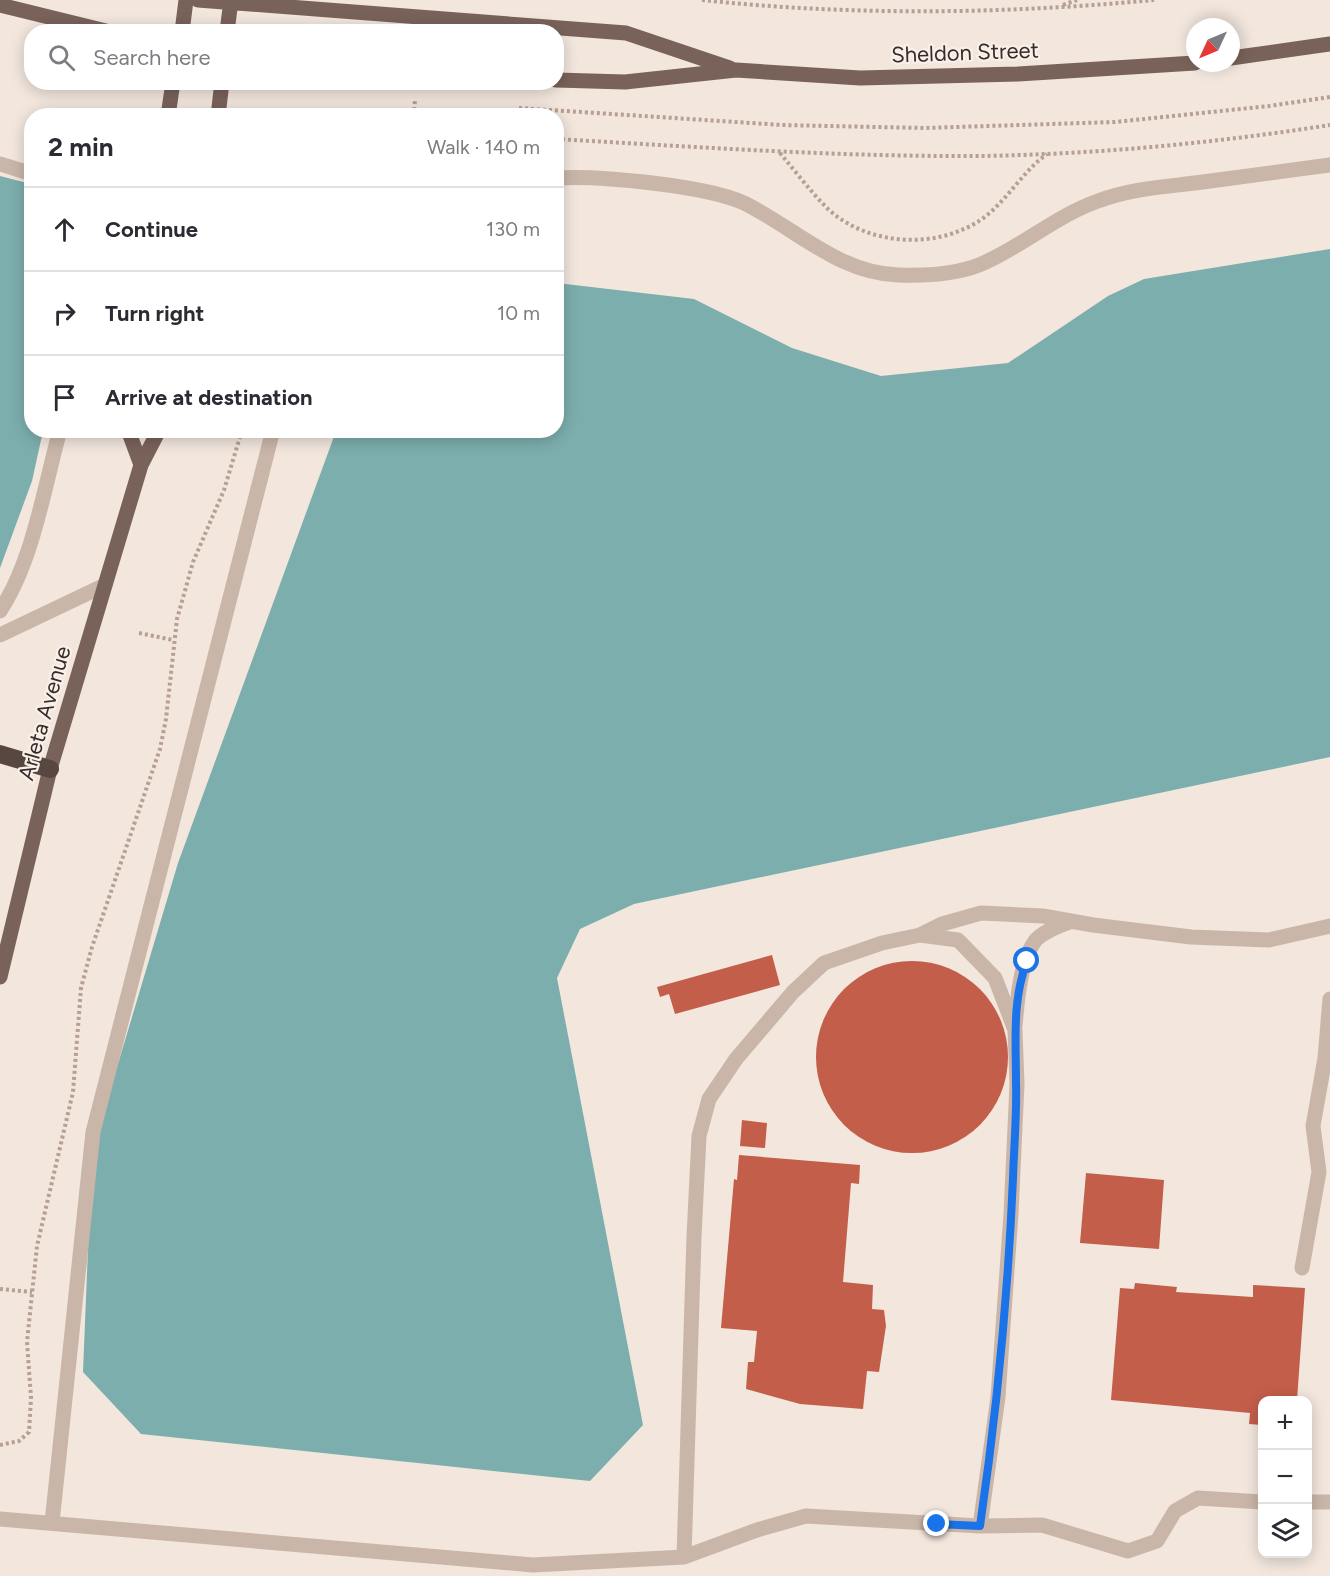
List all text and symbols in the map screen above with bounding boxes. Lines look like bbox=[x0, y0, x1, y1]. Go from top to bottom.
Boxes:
north arrow bbox=[1186, 18, 1240, 72]
search box bbox=[24, 24, 564, 90]
street label: Sheldon Street bbox=[891, 36, 1039, 69]
icon: search bbox=[45, 41, 78, 74]
text: Search here bbox=[93, 44, 211, 71]
text: 2 min bbox=[48, 131, 114, 163]
text: Walk · 140 m bbox=[427, 135, 540, 159]
icon: ahead bbox=[48, 213, 81, 246]
text: Continue bbox=[105, 216, 198, 243]
text: 130 m bbox=[486, 217, 540, 241]
icon: right bbox=[48, 297, 81, 330]
text: Turn right bbox=[105, 300, 204, 327]
text: 10 m bbox=[497, 301, 540, 325]
icon: arrive bbox=[48, 381, 81, 414]
text: Arrive at destination bbox=[105, 384, 313, 411]
street label: Arleta Avenue bbox=[12, 643, 77, 783]
route start bbox=[1013, 947, 1039, 973]
map controls bbox=[1258, 1396, 1312, 1558]
button: + bbox=[1258, 1396, 1312, 1450]
button: − bbox=[1258, 1450, 1312, 1504]
button: layers bbox=[1258, 1504, 1312, 1558]
route end bbox=[923, 1510, 949, 1536]

